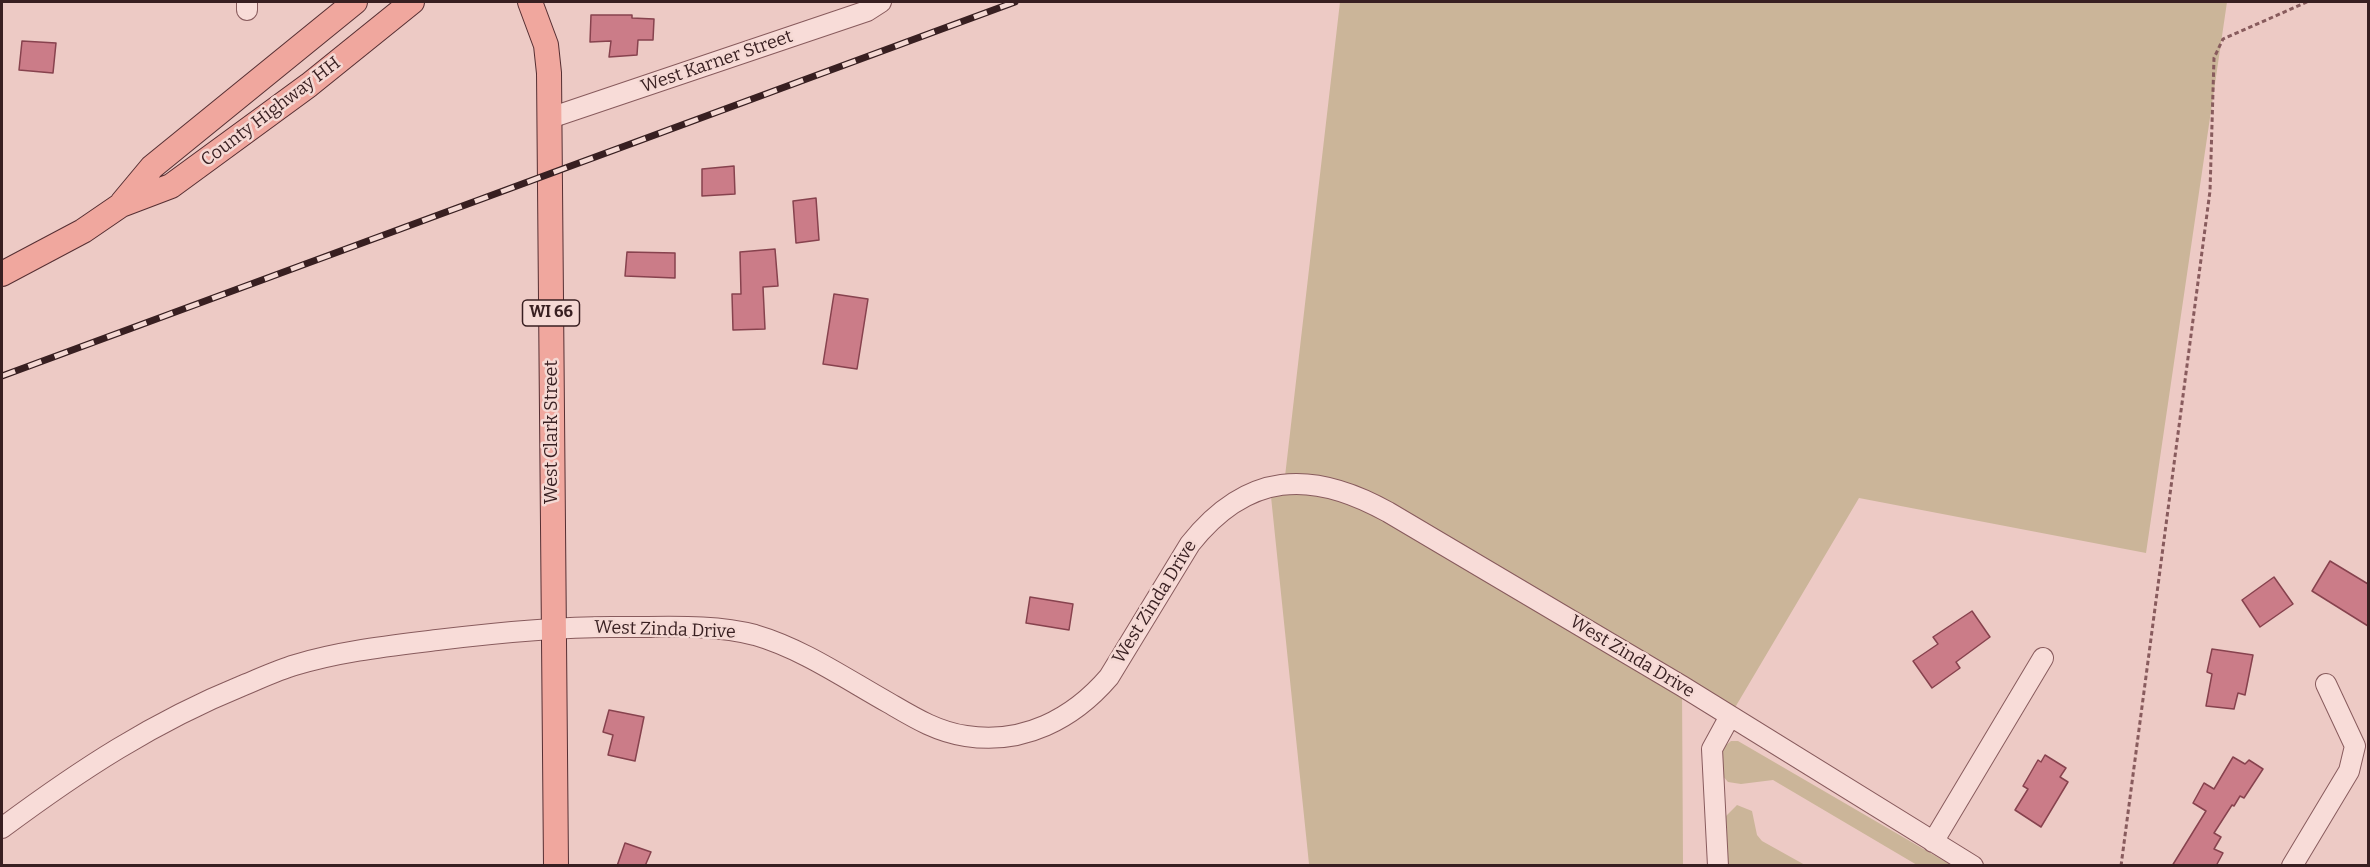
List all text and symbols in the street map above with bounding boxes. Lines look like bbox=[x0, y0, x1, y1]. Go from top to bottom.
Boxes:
street label: West Karner Street bbox=[638, 26, 796, 98]
street label: County Highway HH bbox=[197, 53, 345, 171]
road number: WI 66 bbox=[522, 300, 580, 326]
street label: West Clark Street bbox=[541, 360, 563, 504]
street label: West Zinda Drive bbox=[1108, 536, 1202, 668]
street label: West Zinda Drive bbox=[1566, 611, 1698, 703]
street label: West Zinda Drive bbox=[594, 617, 736, 643]

